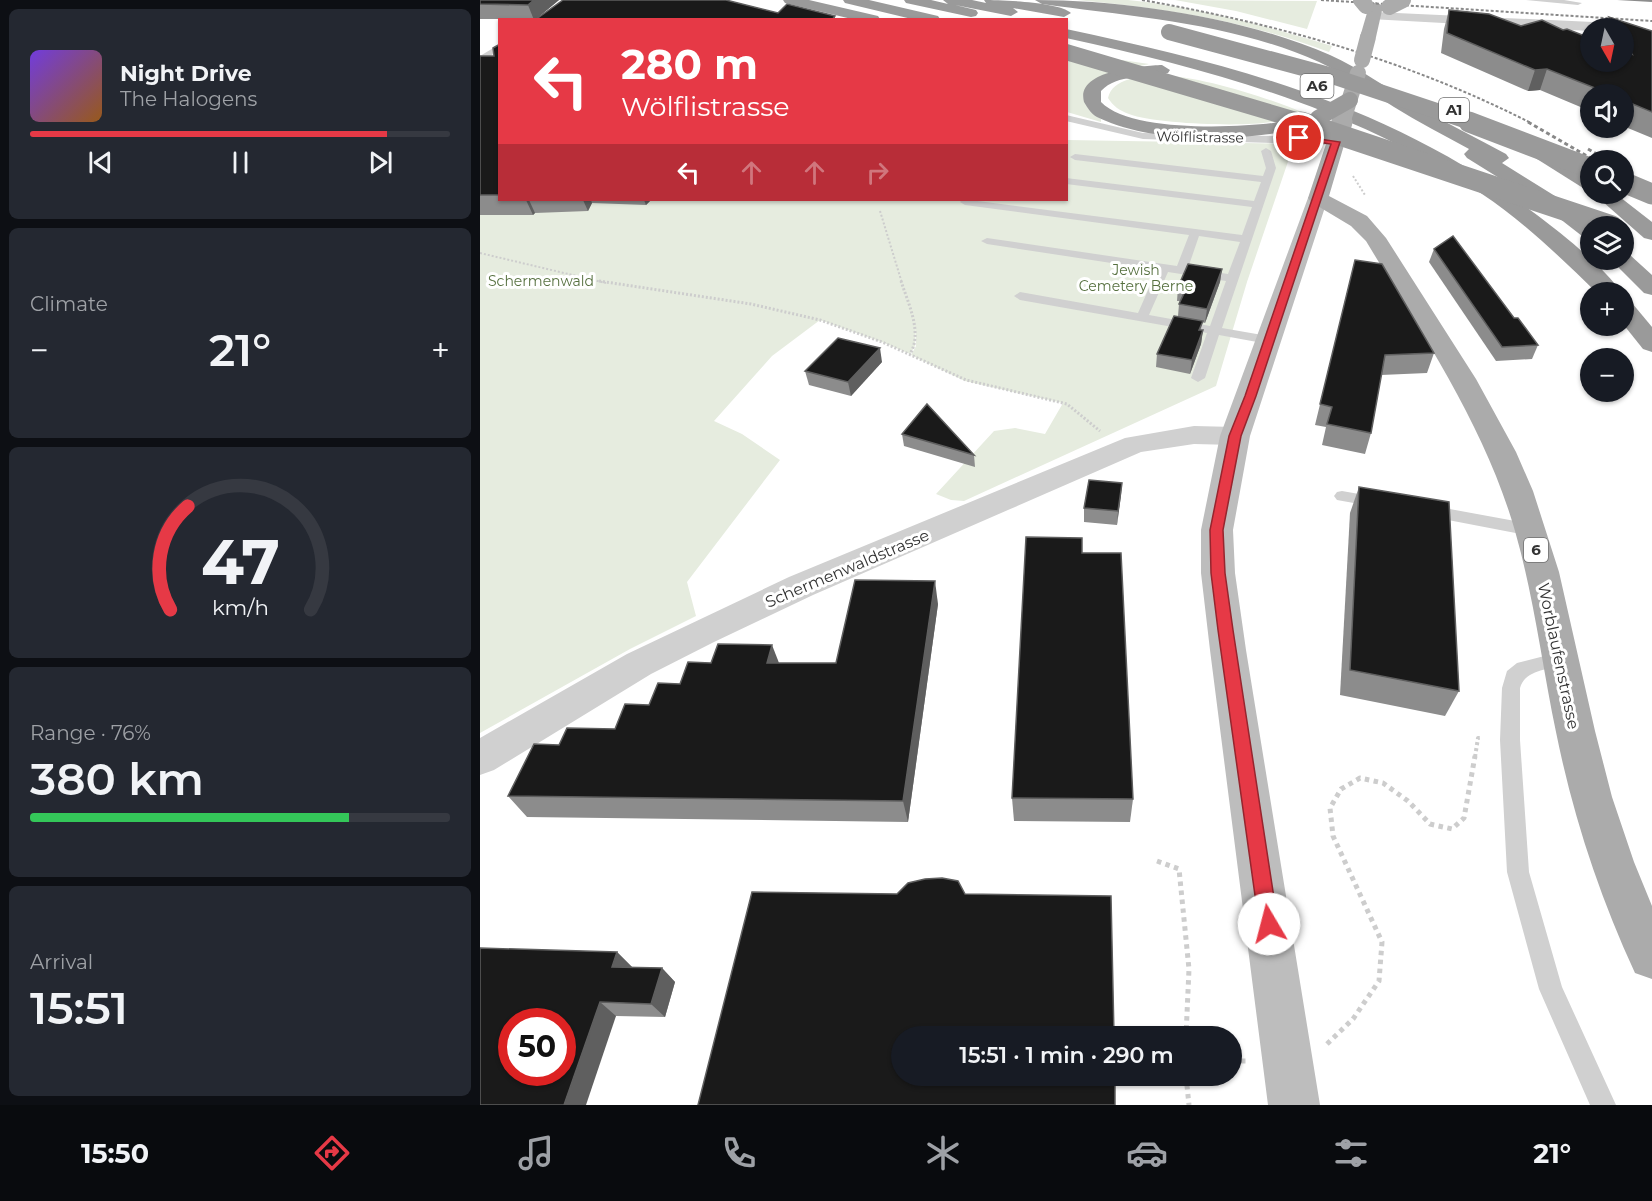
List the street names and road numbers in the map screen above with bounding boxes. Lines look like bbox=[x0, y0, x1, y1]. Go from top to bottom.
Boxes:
road number: A6 bbox=[1300, 74, 1334, 98]
road number: A1 bbox=[1439, 98, 1469, 122]
street label: Wölflistrasse bbox=[1156, 127, 1244, 147]
street label: Schermenwaldstrasse bbox=[763, 525, 932, 612]
road number: 6 bbox=[1524, 538, 1548, 562]
street label: Worblaufenstrasse bbox=[1534, 581, 1583, 731]

